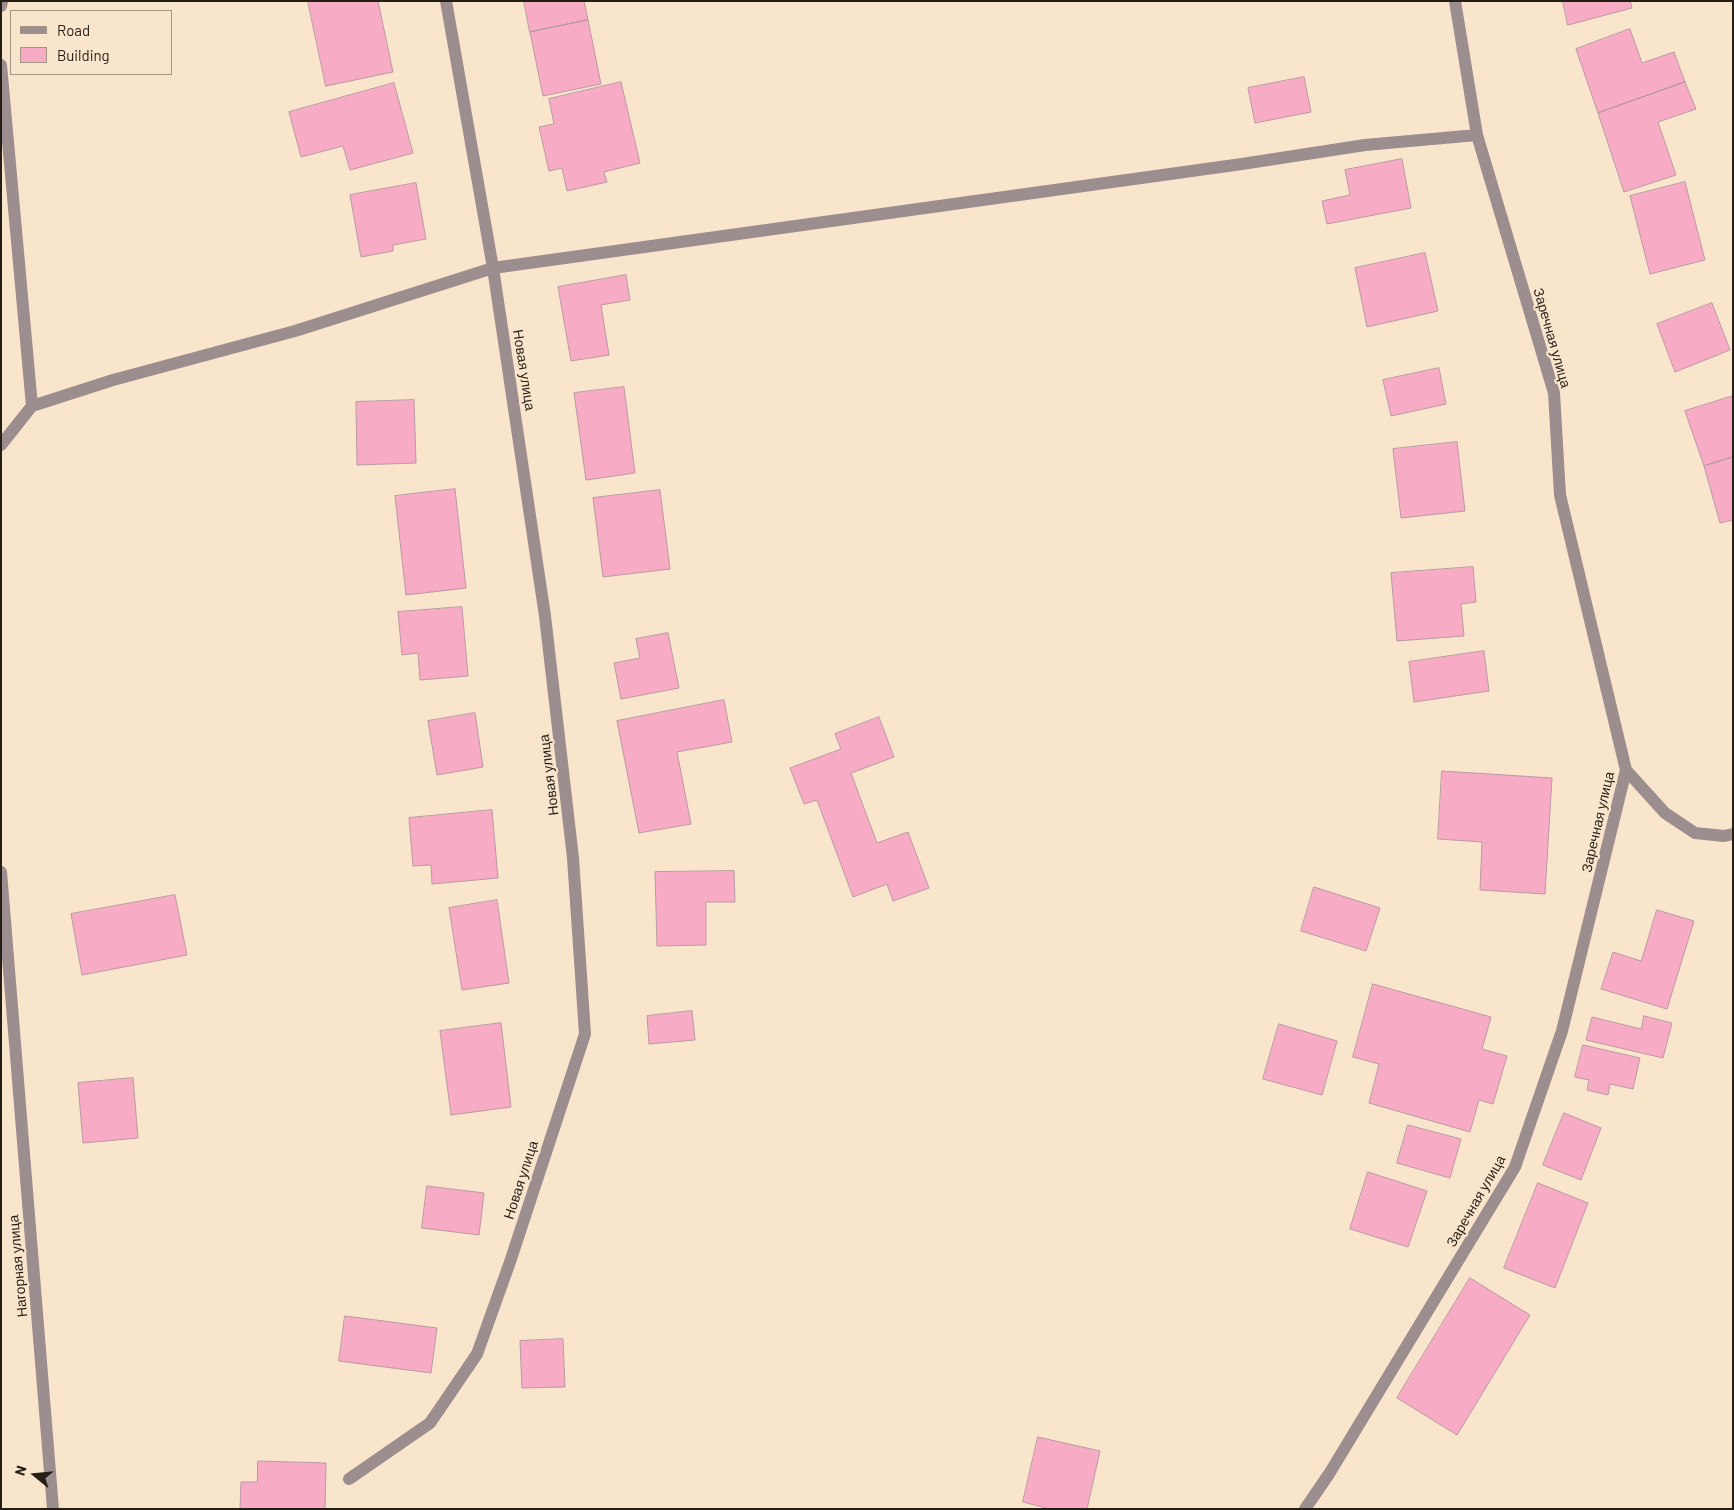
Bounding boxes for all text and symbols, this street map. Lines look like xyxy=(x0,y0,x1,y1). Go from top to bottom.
legend xyxy=(10,10,172,75)
text: Road xyxy=(57,21,90,39)
text: Building xyxy=(57,46,110,64)
street label: Заречная улица xyxy=(1530,286,1574,390)
street label: Новая улица xyxy=(509,328,539,412)
street label: Новая улица xyxy=(536,733,562,817)
street label: Заречная улица xyxy=(1578,770,1618,874)
street label: Новая улица xyxy=(500,1138,542,1222)
street label: Заречная улица xyxy=(1443,1152,1509,1250)
street label: Нагорная улица xyxy=(5,1214,31,1318)
north arrow xyxy=(10,1450,60,1500)
text: N xyxy=(11,1464,30,1477)

